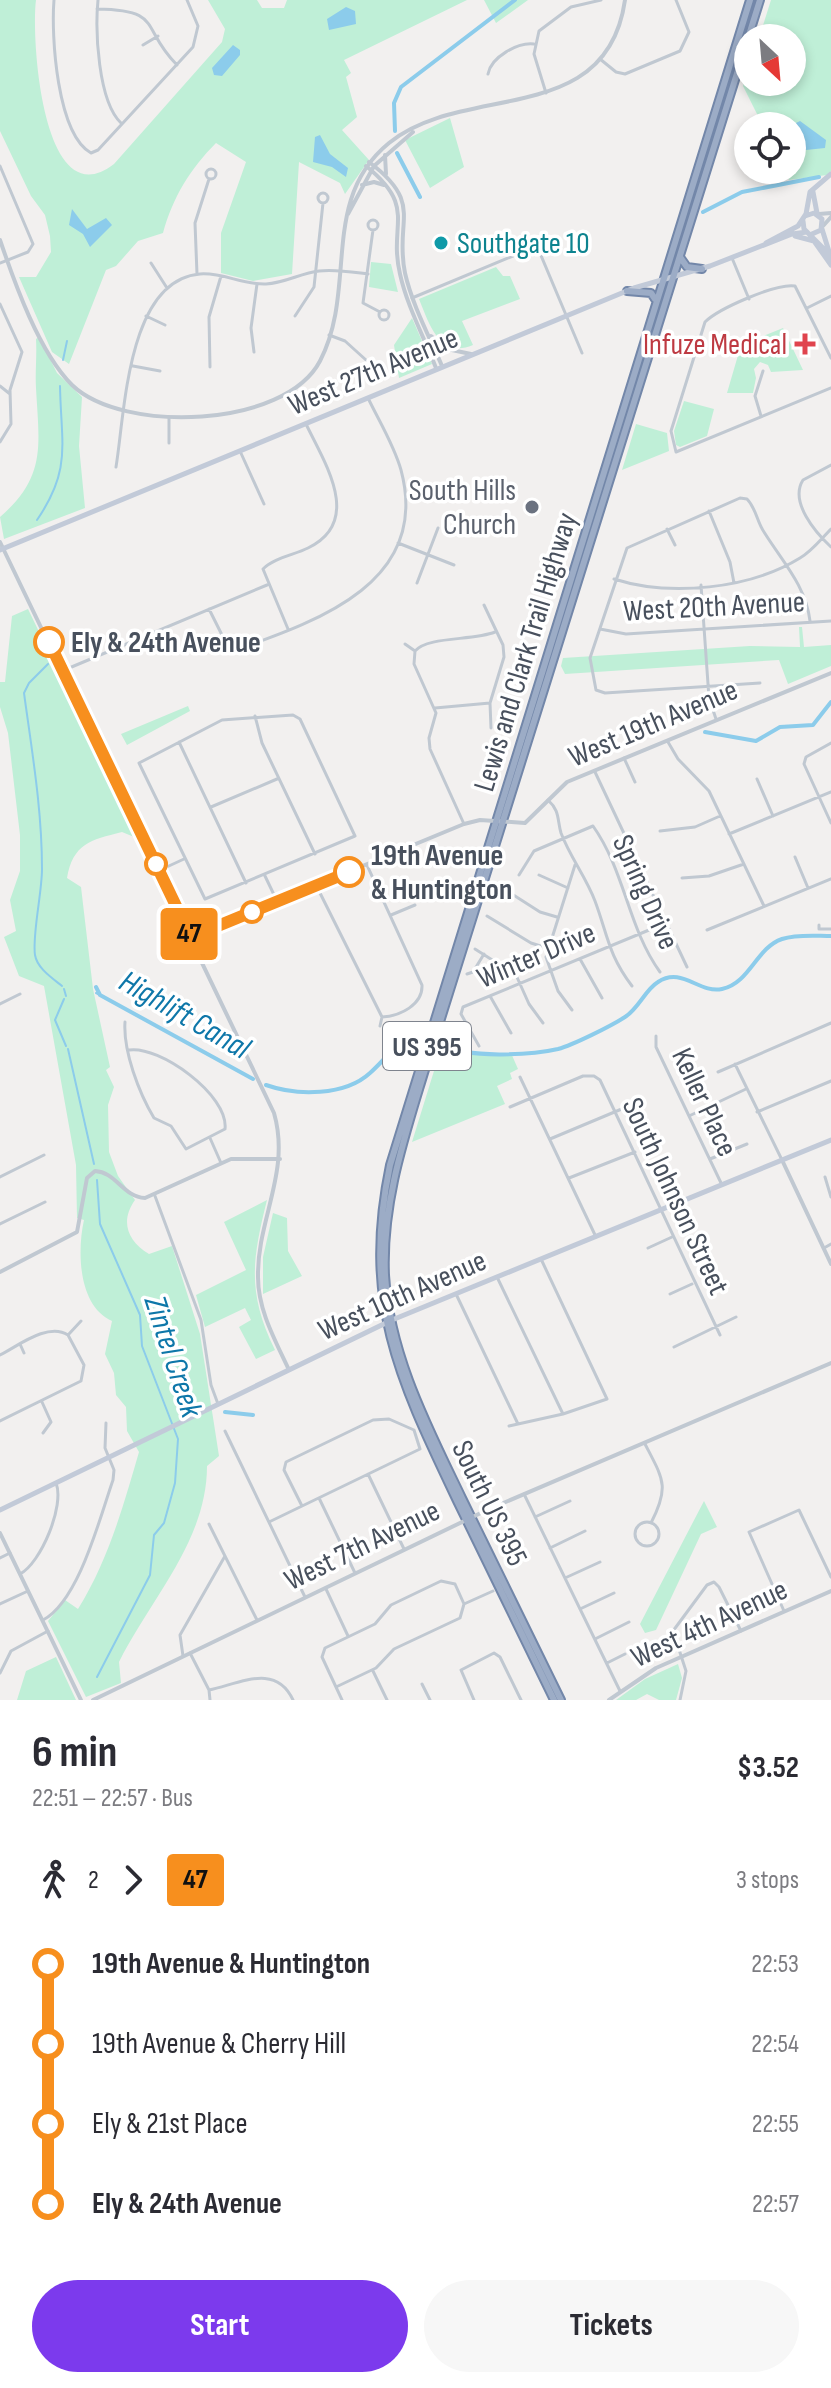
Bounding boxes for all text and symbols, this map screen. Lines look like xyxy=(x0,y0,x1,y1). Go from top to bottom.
north arrow xyxy=(734,24,806,96)
map controls xyxy=(734,24,806,184)
button: locate xyxy=(734,112,806,184)
place label: Southgate 10 xyxy=(457,226,590,262)
marker: Southgate 10 xyxy=(432,234,450,252)
street label: West 27th Avenue xyxy=(283,320,464,424)
place label: Infuze Medical xyxy=(643,327,787,363)
marker: Infuze Medical xyxy=(794,333,816,355)
place label: South Hills Church xyxy=(409,473,516,543)
marker: South Hills Church xyxy=(523,498,541,516)
street label: Lewis and Clark Trail Highway xyxy=(466,508,586,796)
street label: West 20th Avenue xyxy=(622,584,806,630)
place label: Ely & 24th Avenue xyxy=(71,625,261,661)
marker: Ely & 24th Avenue xyxy=(34,627,64,657)
street label: West 19th Avenue xyxy=(564,672,743,776)
street label: Spring Drive xyxy=(604,830,686,955)
place label: 19th Avenue & Huntington xyxy=(371,838,512,908)
unlabelled marker xyxy=(145,853,167,875)
marker: 19th Avenue & Huntington xyxy=(334,857,364,887)
unlabelled marker xyxy=(241,901,263,923)
line badge: 47 xyxy=(153,908,225,960)
street label: Winter Drive xyxy=(472,915,601,997)
text: 47 xyxy=(177,917,201,950)
water label: Highlift Canal xyxy=(112,962,257,1069)
road number: US 395 xyxy=(383,1022,471,1070)
street label: Keller Place xyxy=(663,1042,745,1162)
street label: South Johnson Street xyxy=(614,1092,736,1301)
street label: West 10th Avenue xyxy=(313,1243,492,1349)
water label: Zintel Creek xyxy=(134,1290,211,1423)
street label: South US 395 xyxy=(443,1435,535,1572)
street label: West 7th Avenue xyxy=(279,1493,446,1599)
street label: West 4th Avenue xyxy=(625,1572,793,1676)
text: 6 min xyxy=(32,1726,117,1779)
text: $3.52 xyxy=(737,1750,799,1786)
text: 22:51 – 22:57 · Bus xyxy=(32,1783,193,1814)
icon: walk xyxy=(32,1858,76,1902)
icon: forward xyxy=(111,1858,155,1902)
text: 47 xyxy=(183,1863,208,1896)
text: 2 xyxy=(88,1865,99,1896)
text: 3 stops xyxy=(736,1865,799,1896)
text: 19th Avenue & Huntington xyxy=(92,1946,370,1982)
text: 22:53 xyxy=(751,1949,799,1980)
text: 19th Avenue & Cherry Hill xyxy=(92,2026,346,2062)
text: 22:54 xyxy=(751,2029,799,2060)
text: Ely & 21st Place xyxy=(92,2106,248,2142)
text: 22:55 xyxy=(752,2109,799,2140)
text: Ely & 24th Avenue xyxy=(92,2186,282,2222)
text: 22:57 xyxy=(752,2189,799,2220)
button: Start xyxy=(32,2280,408,2372)
button: Tickets xyxy=(424,2280,799,2372)

